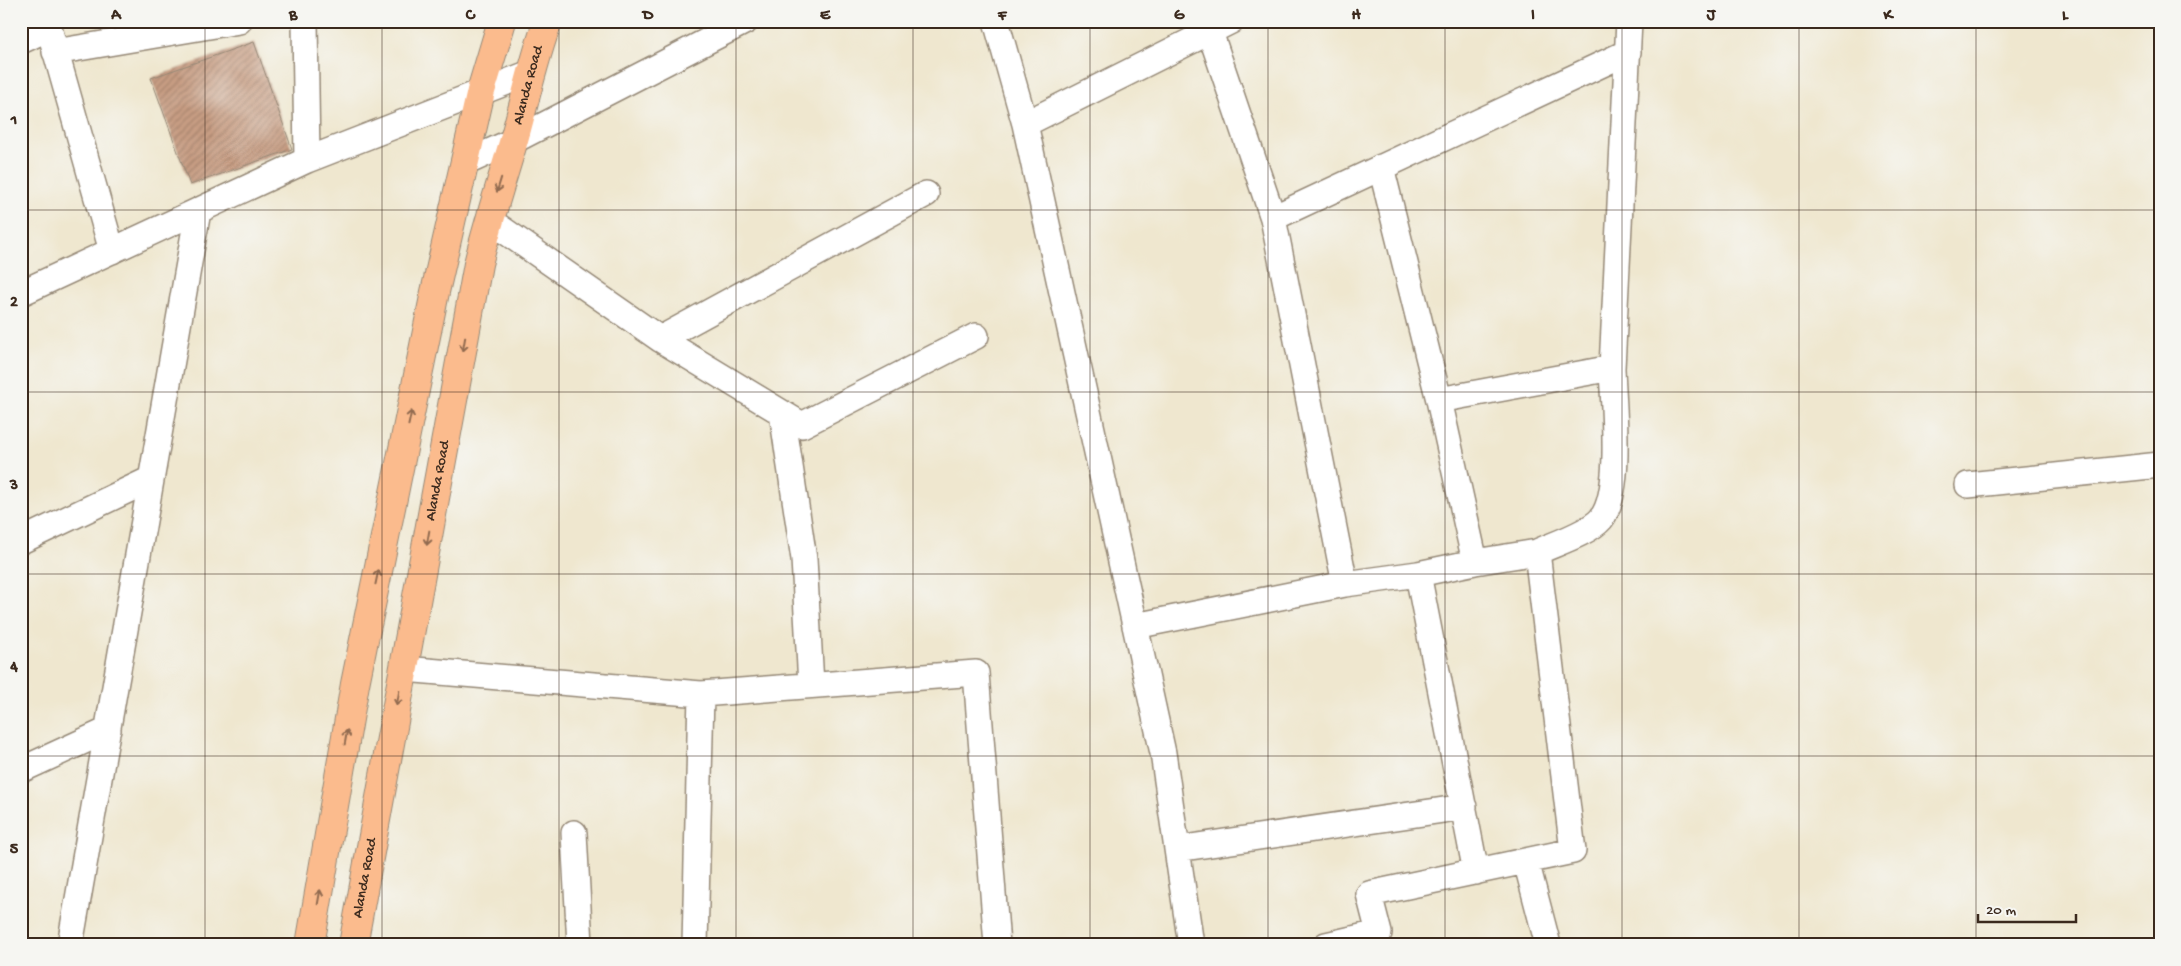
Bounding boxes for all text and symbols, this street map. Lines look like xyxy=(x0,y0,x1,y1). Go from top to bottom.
text: A xyxy=(110,7,122,26)
text: B xyxy=(288,7,298,26)
text: C xyxy=(465,7,476,26)
text: D xyxy=(641,7,654,26)
text: E xyxy=(820,7,831,26)
text: F xyxy=(997,7,1008,26)
text: G xyxy=(1174,7,1185,26)
text: H xyxy=(1351,7,1361,26)
text: I xyxy=(1531,7,1535,26)
text: J xyxy=(1706,7,1717,26)
text: K xyxy=(1883,7,1895,26)
text: L xyxy=(2062,7,2069,26)
street label: Alanda Road xyxy=(509,43,548,127)
text: 1 xyxy=(10,112,17,131)
one-way arrow xyxy=(494,177,504,193)
text: 2 xyxy=(10,294,18,313)
one-way arrow xyxy=(458,335,468,351)
one-way arrow xyxy=(405,410,415,426)
street label: Alanda Road xyxy=(422,438,455,522)
text: 3 xyxy=(9,477,18,496)
one-way arrow xyxy=(422,530,432,546)
one-way arrow xyxy=(373,569,382,585)
text: 4 xyxy=(9,659,18,678)
one-way arrow xyxy=(393,689,403,705)
one-way arrow xyxy=(342,729,352,745)
street label: Alanda Road xyxy=(349,835,382,920)
text: 5 xyxy=(10,841,19,860)
one-way arrow xyxy=(314,889,324,905)
scale bar xyxy=(1978,891,2076,923)
text: 20 m xyxy=(1986,902,2016,920)

